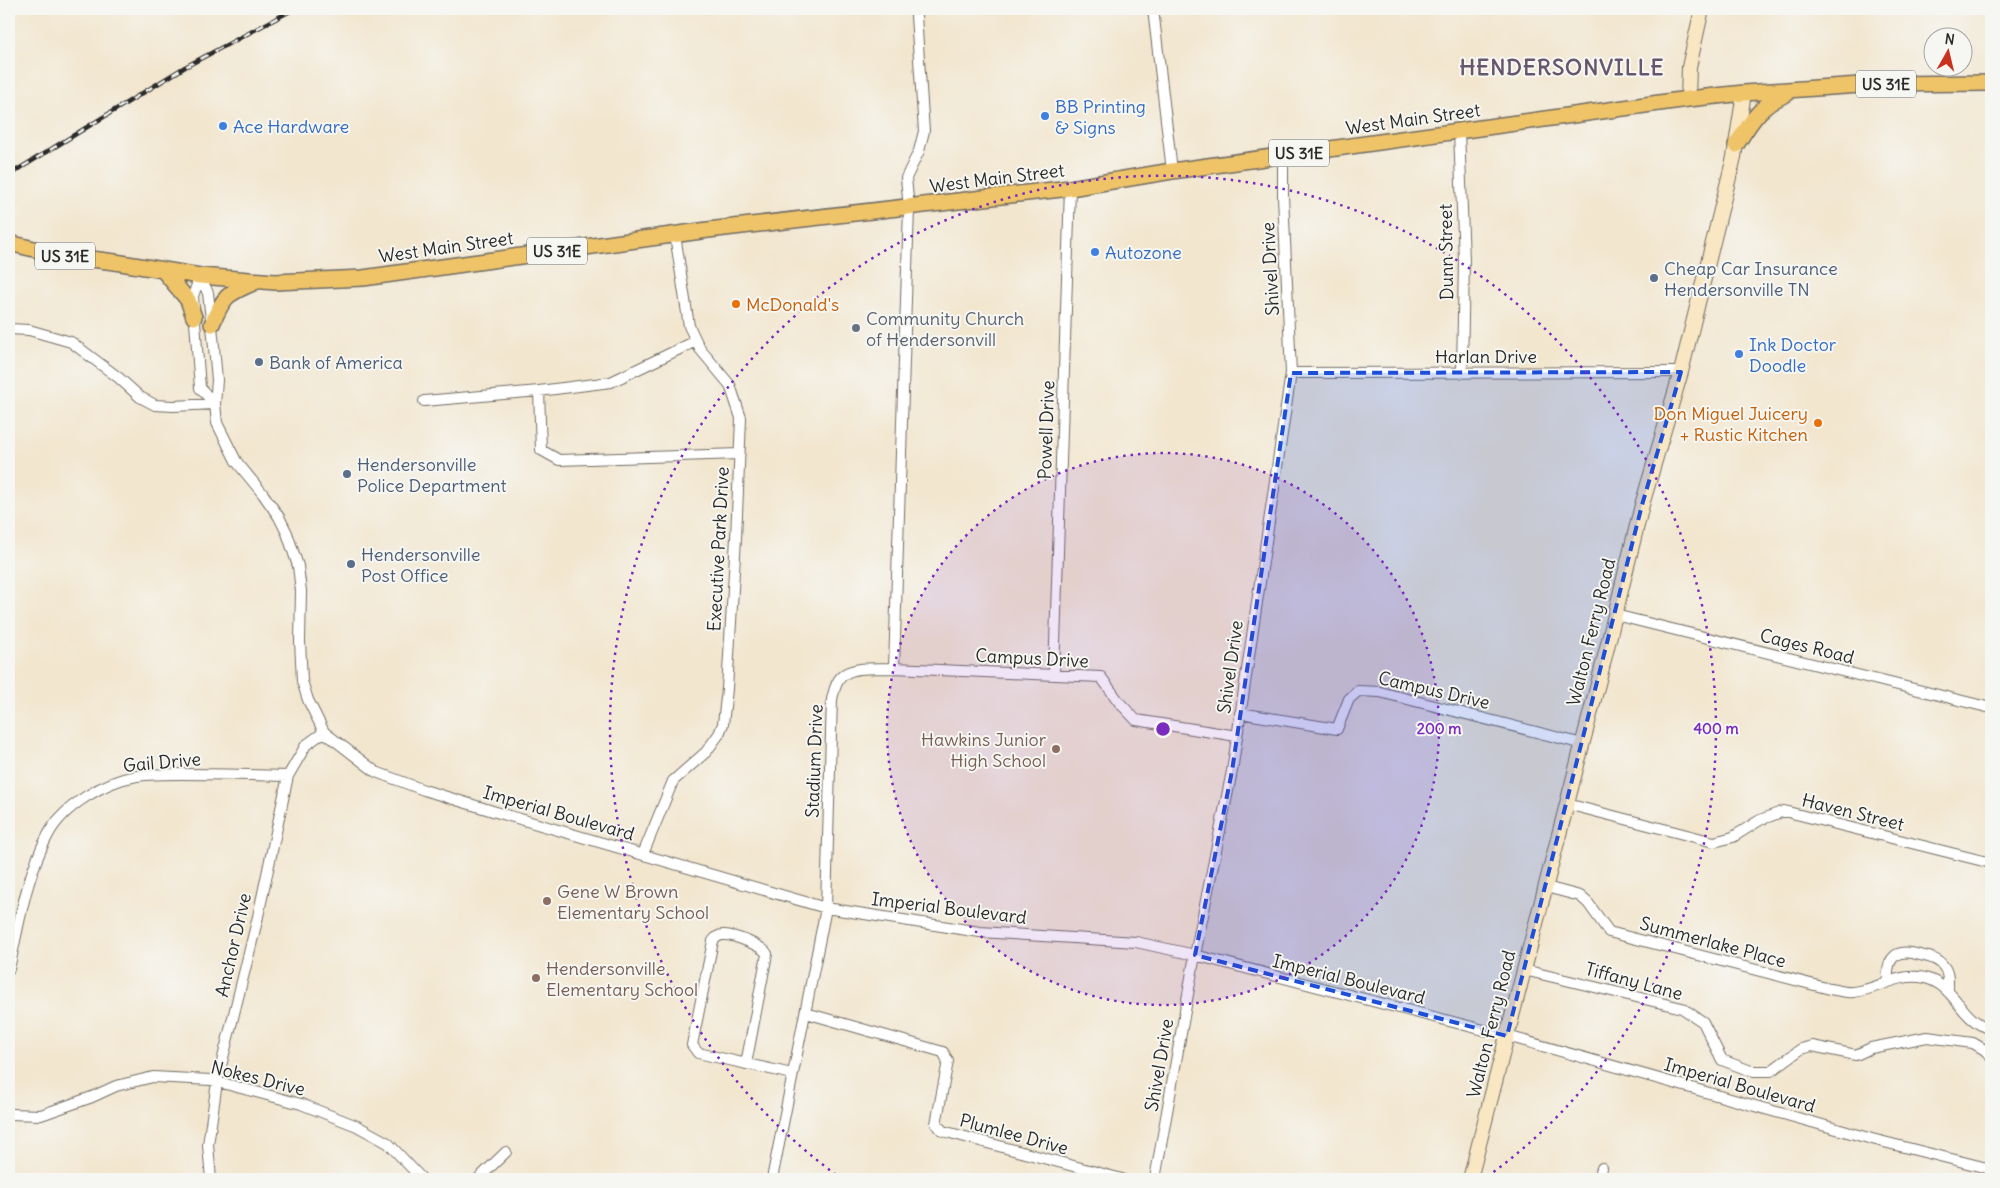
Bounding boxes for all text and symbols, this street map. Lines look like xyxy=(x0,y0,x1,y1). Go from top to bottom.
north arrow xyxy=(1922,28,1972,78)
text: N xyxy=(1944,30,1956,49)
district label: HENDERSONVILLE xyxy=(1459,53,1665,81)
road number: US 31E xyxy=(1856,70,1916,98)
place label: BB Printing & Signs xyxy=(1055,95,1146,139)
street label: West Main Street xyxy=(1344,98,1482,140)
marker: BB Printing & Signs xyxy=(1039,110,1051,122)
place label: Ace Hardware xyxy=(233,115,349,138)
marker: Ace Hardware xyxy=(217,120,229,132)
road number: US 31E xyxy=(1269,140,1329,167)
street label: West Main Street xyxy=(928,158,1066,198)
street label: Dunn Street xyxy=(1434,204,1458,300)
street label: Shivel Drive xyxy=(1256,222,1284,316)
street label: West Main Street xyxy=(377,226,515,268)
road number: US 31E xyxy=(527,238,587,264)
place label: Autozone xyxy=(1105,241,1182,264)
road number: US 31E xyxy=(35,242,95,270)
marker: Autozone xyxy=(1089,246,1101,258)
place label: Cheap Car Insurance Hendersonville TN xyxy=(1664,257,1838,301)
marker: Cheap Car Insurance Hendersonville TN xyxy=(1648,272,1660,284)
place label: McDonald's xyxy=(746,293,839,316)
marker: McDonald's xyxy=(730,298,742,310)
place label: Community Church of Hendersonvill xyxy=(866,307,1024,351)
marker: Community Church of Hendersonvill xyxy=(850,322,862,334)
place label: Ink Doctor Doodle xyxy=(1749,333,1837,377)
street label: Harlan Drive xyxy=(1435,345,1537,368)
marker: Ink Doctor Doodle xyxy=(1733,348,1745,360)
place label: Bank of America xyxy=(269,351,403,374)
marker: Bank of America xyxy=(253,356,265,368)
street label: Powell Drive xyxy=(1033,380,1059,480)
place label: Don Miguel Juicery + Rustic Kitchen xyxy=(1654,402,1808,446)
marker: Don Miguel Juicery + Rustic Kitchen xyxy=(1812,417,1824,429)
place label: Hendersonville Police Department xyxy=(357,453,507,497)
street label: Executive Park Drive xyxy=(702,466,734,632)
marker: Hendersonville Police Department xyxy=(341,468,353,480)
place label: Hendersonville Post Office xyxy=(361,543,481,587)
street label: Walton Ferry Road xyxy=(1562,555,1621,708)
marker: Hendersonville Post Office xyxy=(345,558,357,570)
street label: Shivel Drive xyxy=(1212,619,1248,715)
street label: Cages Road xyxy=(1757,623,1857,669)
street label: Campus Drive xyxy=(975,644,1089,672)
street label: Campus Drive xyxy=(1376,666,1492,714)
street label: Stadium Drive xyxy=(801,704,827,818)
text: 200 m xyxy=(1417,719,1461,738)
text: 400 m xyxy=(1693,719,1739,738)
centre of rings xyxy=(1154,720,1172,738)
place label: Hawkins Junior High School xyxy=(921,728,1047,772)
marker: Hawkins Junior High School xyxy=(1050,743,1062,755)
street label: Gail Drive xyxy=(122,747,202,777)
street label: Imperial Boulevard xyxy=(481,780,638,846)
street label: Haven Street xyxy=(1800,788,1906,836)
place label: Gene W Brown Elementary School xyxy=(557,880,709,924)
street label: Imperial Boulevard xyxy=(870,887,1028,929)
street label: Anchor Drive xyxy=(210,891,256,999)
marker: Gene W Brown Elementary School xyxy=(541,895,553,907)
street label: Summerlake Place xyxy=(1638,911,1788,973)
street label: Walton Ferry Road xyxy=(1462,947,1521,1100)
street label: Imperial Boulevard xyxy=(1270,949,1428,1009)
place label: Hendersonville Elementary School xyxy=(546,957,698,1001)
street label: Tiffany Lane xyxy=(1583,957,1685,1005)
marker: Hendersonville Elementary School xyxy=(530,972,542,984)
street label: Shivel Drive xyxy=(1140,1017,1178,1113)
street label: Imperial Boulevard xyxy=(1662,1052,1819,1118)
street label: Nokes Drive xyxy=(209,1055,307,1101)
street label: Plumlee Drive xyxy=(957,1108,1071,1160)

